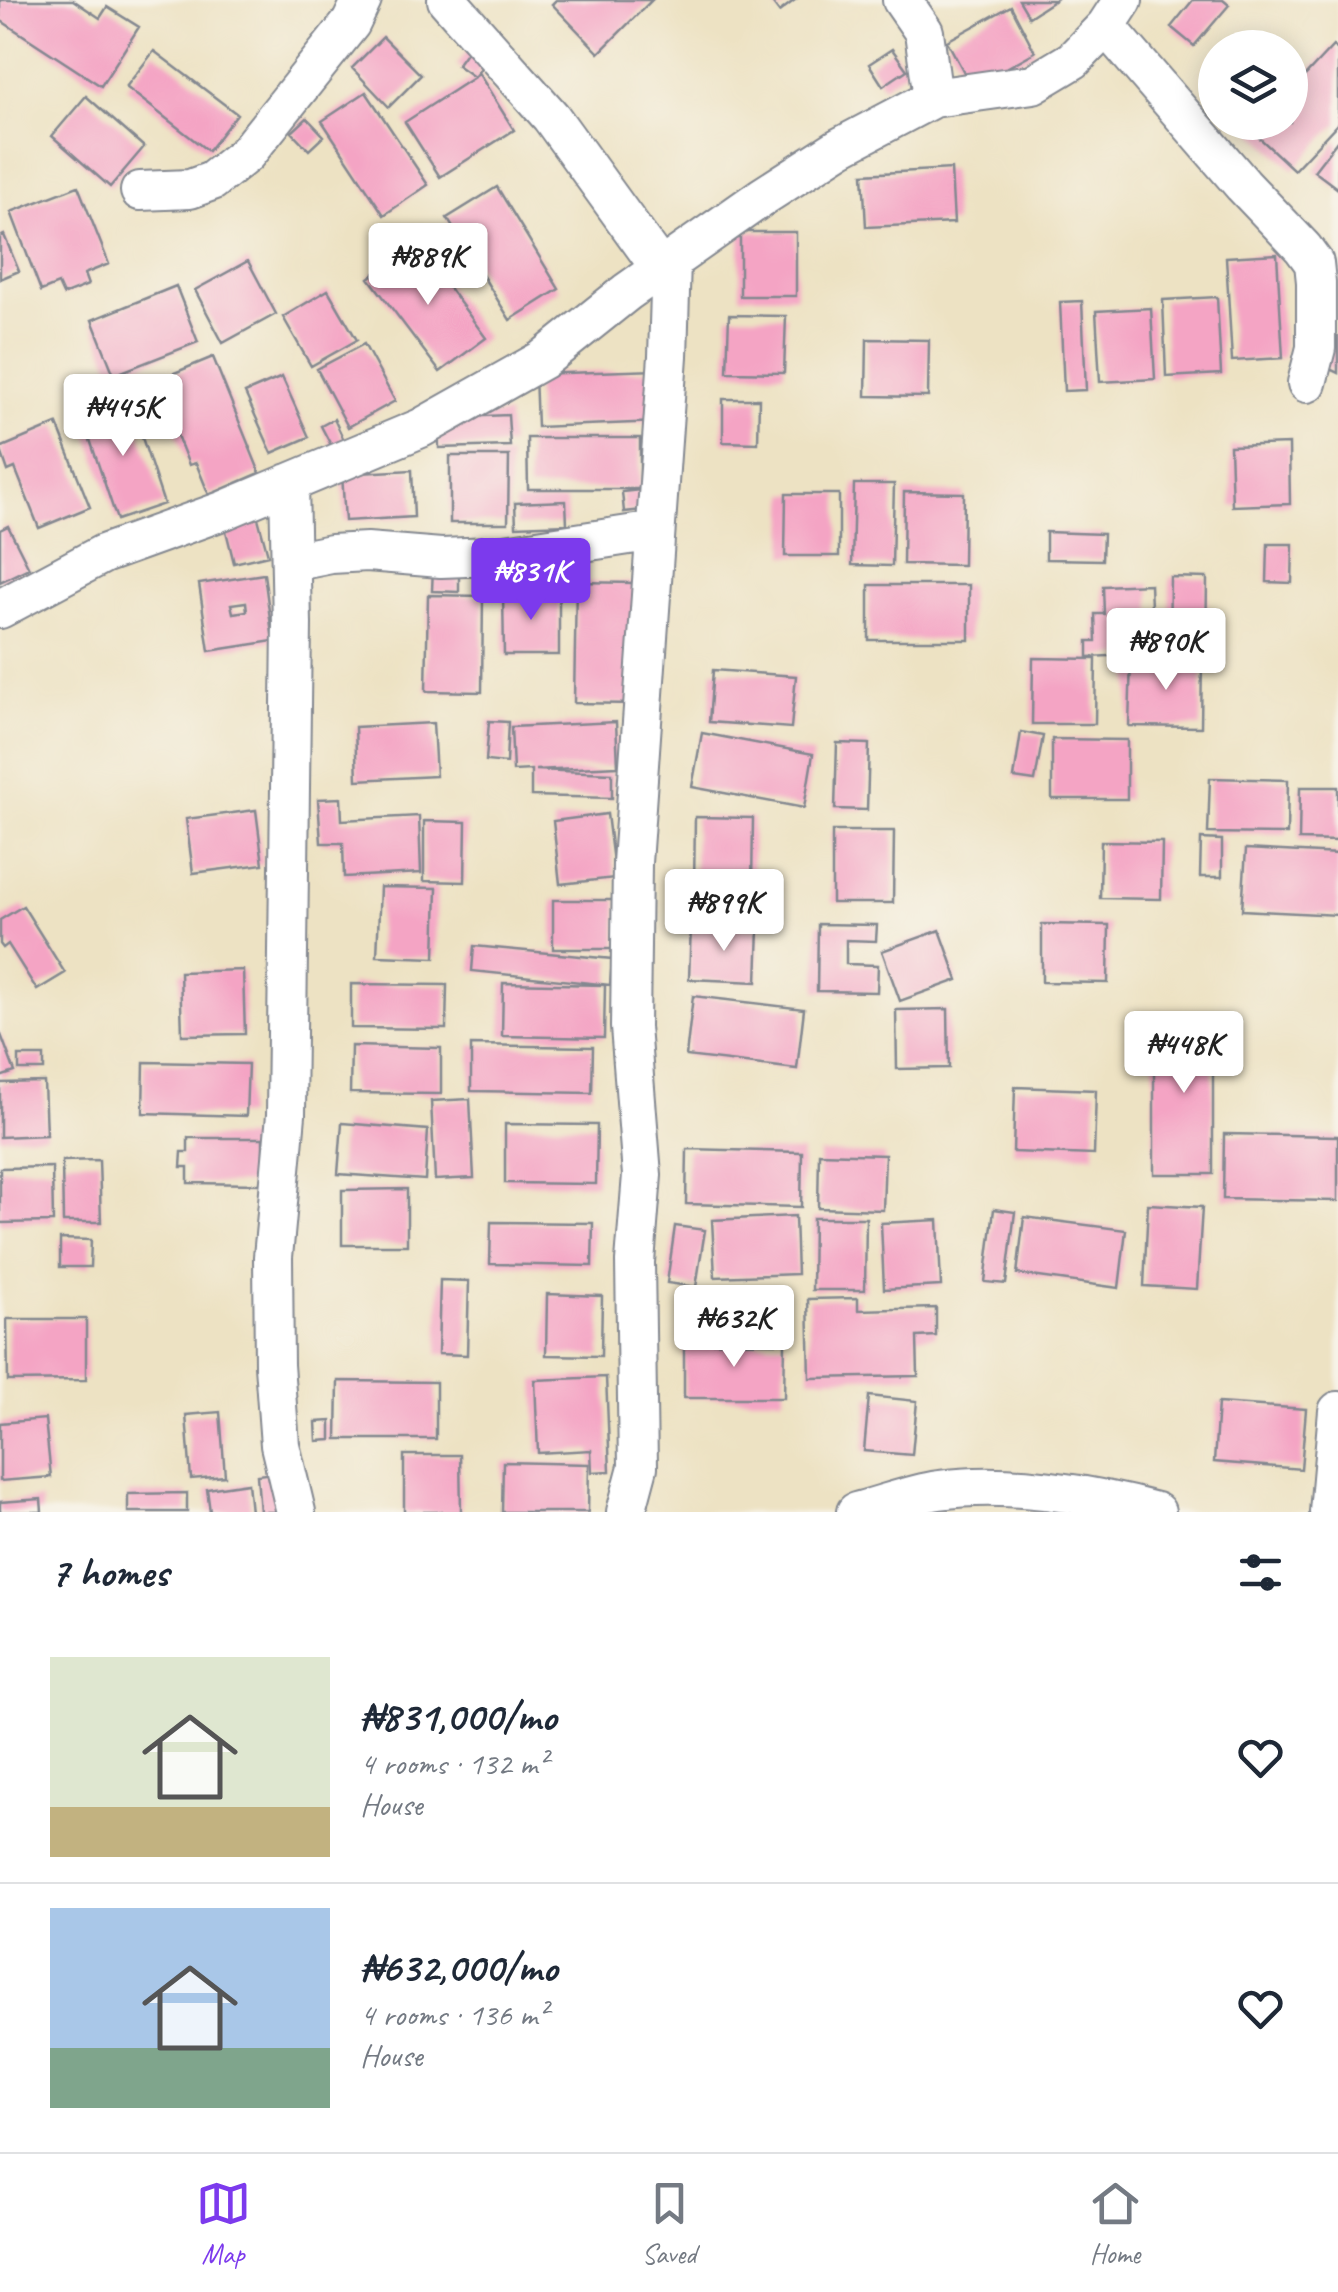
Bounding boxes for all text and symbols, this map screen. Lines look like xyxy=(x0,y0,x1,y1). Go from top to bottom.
map controls xyxy=(1198,30,1308,140)
button: layers xyxy=(1198,30,1308,140)
pin: ₦889K xyxy=(358,223,498,308)
text: ₦889K xyxy=(391,235,465,276)
pin: ₦445K xyxy=(53,374,193,459)
text: ₦445K xyxy=(86,386,160,427)
pin: ₦831K xyxy=(461,538,601,623)
text: ₦831K xyxy=(493,550,569,591)
pin: ₦890K xyxy=(1096,608,1236,693)
text: ₦890K xyxy=(1129,620,1203,661)
pin: ₦899K xyxy=(654,869,794,954)
text: ₦899K xyxy=(687,881,761,922)
pin: ₦448K xyxy=(1114,1011,1254,1096)
text: ₦448K xyxy=(1146,1023,1222,1064)
pin: ₦632K xyxy=(664,1285,804,1370)
text: ₦632K xyxy=(696,1297,772,1338)
icon: filters xyxy=(1233,1545,1288,1600)
text: 7 homes xyxy=(50,1546,168,1599)
text: ₦831,000/mo xyxy=(360,1690,556,1743)
icon: home xyxy=(130,1697,250,1817)
icon: heart xyxy=(1233,1730,1288,1785)
text: 4 rooms · 132 m² xyxy=(360,1743,547,1784)
text: House xyxy=(360,1784,422,1825)
text: ₦632,000/mo xyxy=(360,1941,557,1994)
icon: home xyxy=(130,1948,250,2068)
icon: heart xyxy=(1233,1981,1288,2036)
text: 4 rooms · 136 m² xyxy=(360,1994,547,2035)
text: House xyxy=(360,2035,422,2076)
tab: Map xyxy=(196,2176,251,2271)
tab: Saved xyxy=(642,2176,697,2271)
tab: Home xyxy=(1088,2176,1143,2271)

